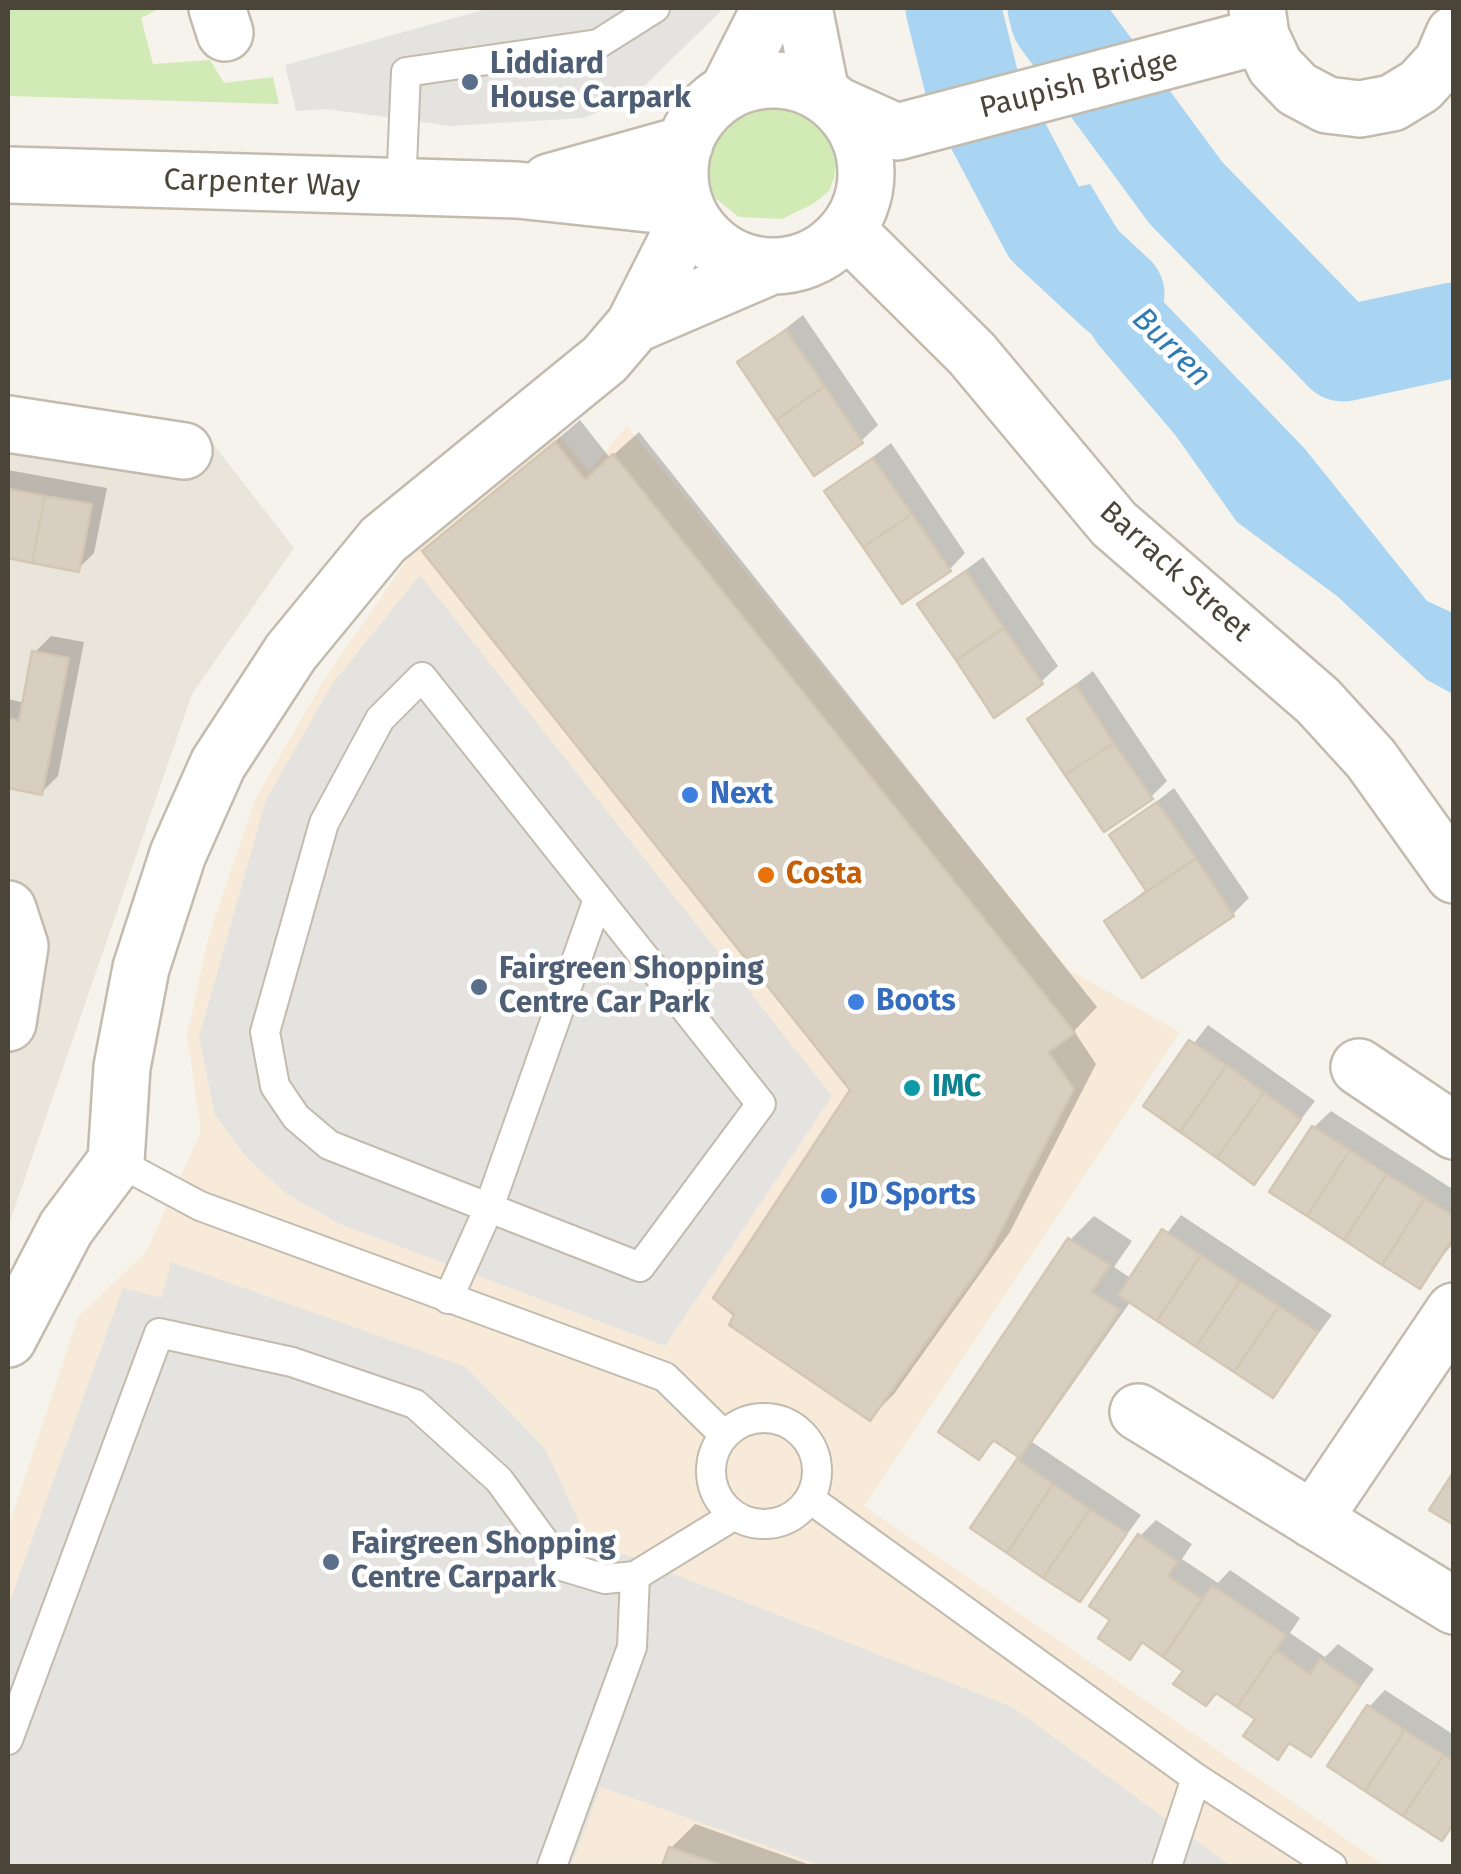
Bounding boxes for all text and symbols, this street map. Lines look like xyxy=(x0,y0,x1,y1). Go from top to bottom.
street label: Paupish Bridge xyxy=(976,43,1182,127)
place label: Liddiard House Carpark xyxy=(490,47,691,118)
marker: Liddiard House Carpark xyxy=(459,71,481,93)
street label: Carpenter Way xyxy=(163,163,361,205)
water label: Burren xyxy=(1123,300,1219,396)
street label: Barrack Street xyxy=(1092,494,1258,650)
place label: Next xyxy=(710,777,773,813)
marker: Next xyxy=(679,784,701,806)
place label: Costa xyxy=(786,857,862,893)
marker: Costa xyxy=(755,864,777,886)
place label: Fairgreen Shopping Centre Car Park xyxy=(499,952,764,1022)
marker: Fairgreen Shopping Centre Car Park xyxy=(468,976,490,998)
place label: Boots xyxy=(876,984,956,1020)
marker: Boots xyxy=(845,991,867,1013)
place label: IMC xyxy=(932,1070,981,1106)
marker: IMC xyxy=(901,1077,923,1099)
place label: JD Sports xyxy=(849,1178,976,1214)
marker: JD Sports xyxy=(818,1185,840,1207)
place label: Fairgreen Shopping Centre Carpark xyxy=(351,1527,616,1598)
marker: Fairgreen Shopping Centre Carpark xyxy=(320,1551,342,1573)

